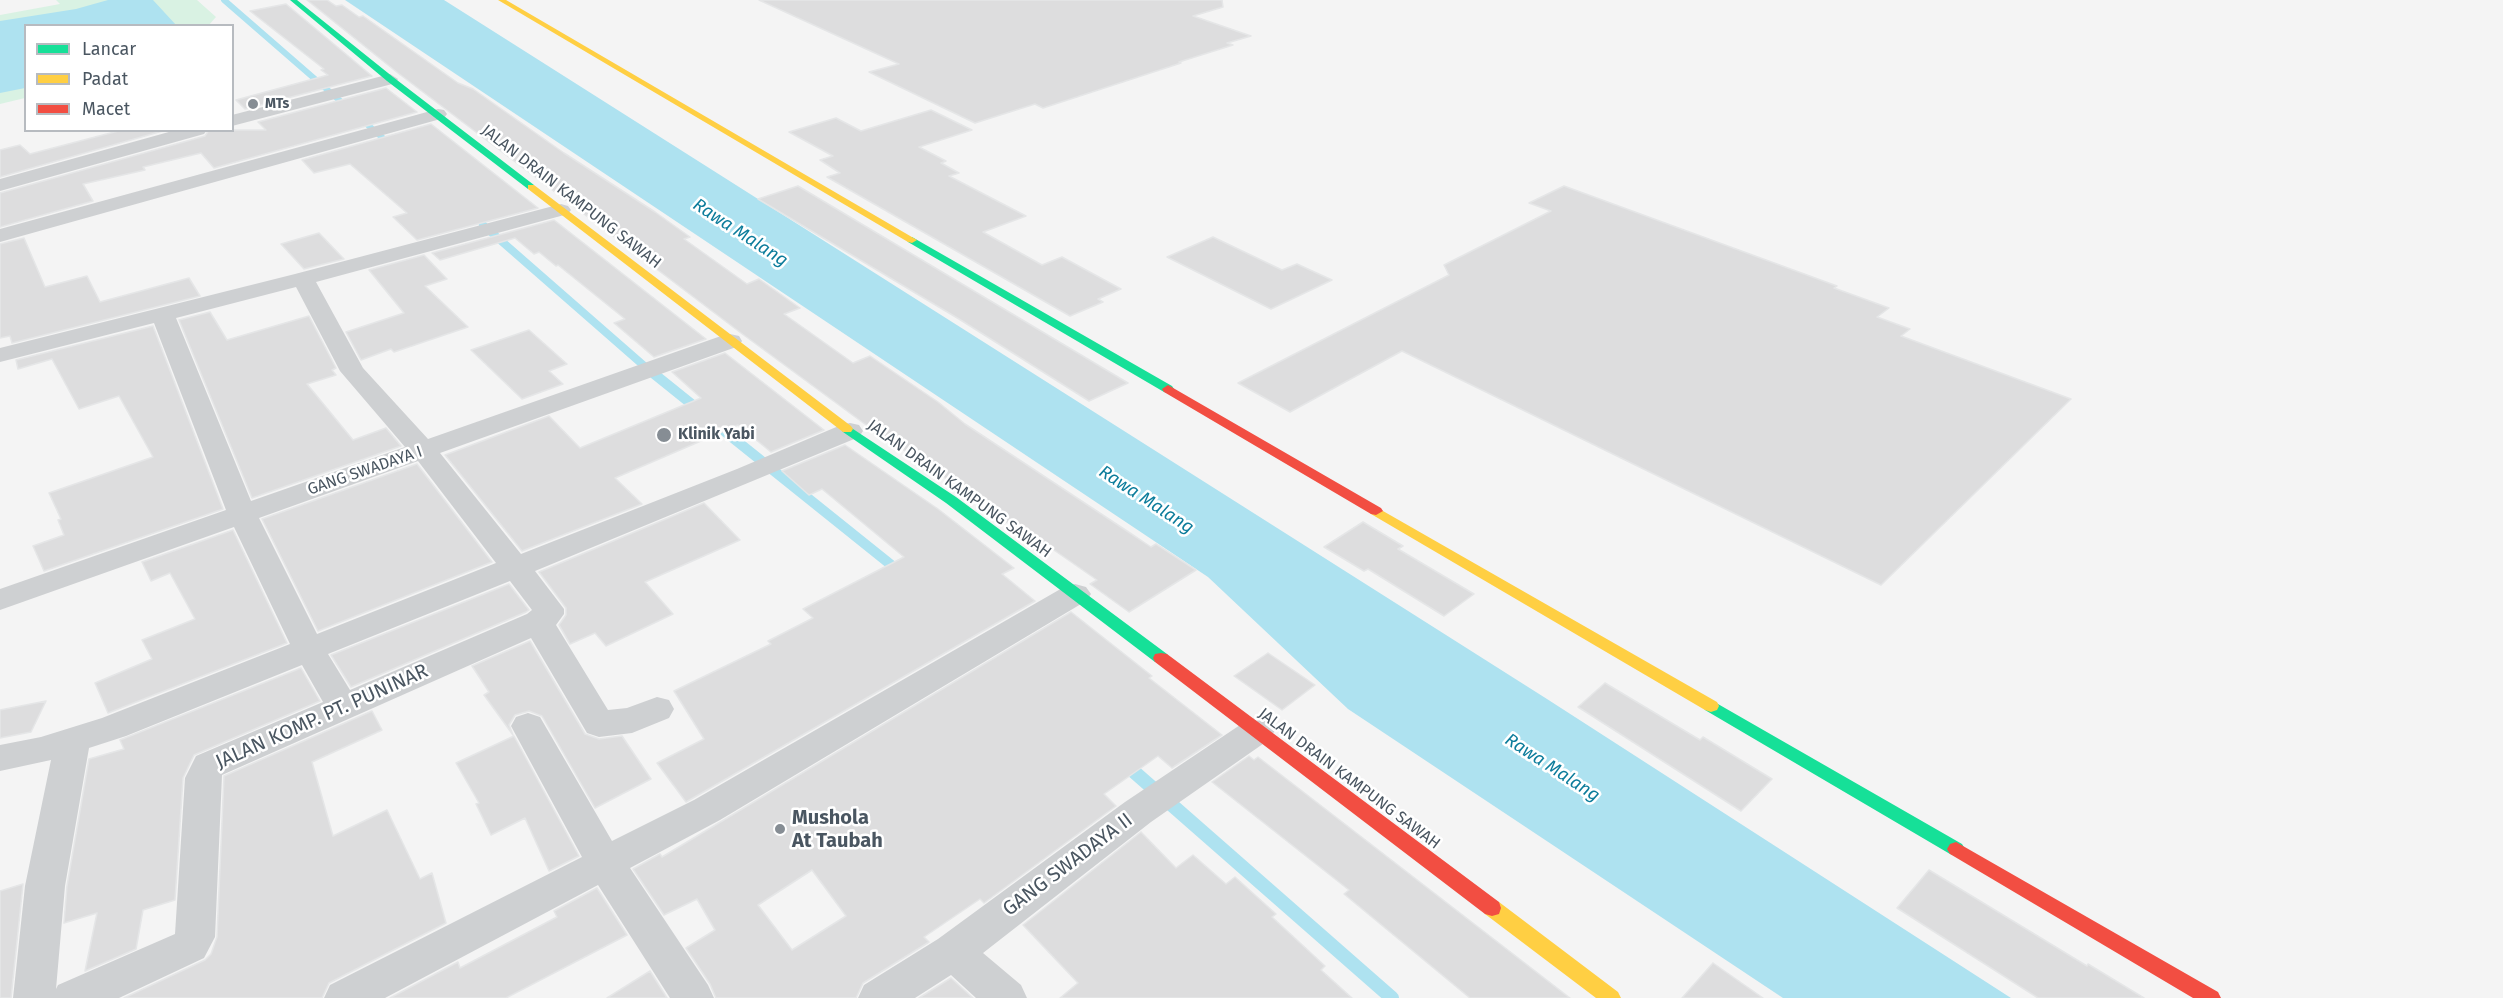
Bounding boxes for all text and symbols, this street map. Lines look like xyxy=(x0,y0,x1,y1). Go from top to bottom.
legend xyxy=(24,24,234,132)
text: Lancar xyxy=(82,38,136,60)
text: Padat xyxy=(82,68,128,90)
place label: MTs xyxy=(265,96,289,112)
marker: MTs xyxy=(246,97,260,111)
text: Macet xyxy=(82,98,130,120)
street label: JALAN DRAIN KAMPUNG SAWAH xyxy=(477,121,665,273)
water label: Rawa Malang xyxy=(688,194,792,272)
street label: JALAN DRAIN KAMPUNG SAWAH xyxy=(863,416,1055,562)
place label: Klinik Yabi xyxy=(678,425,755,445)
marker: Klinik Yabi xyxy=(655,426,673,444)
street label: GANG SWADAYA I xyxy=(305,442,425,500)
water label: Rawa Malang xyxy=(1094,461,1198,539)
street label: JALAN KOMP. PT. PUNINAR xyxy=(212,659,432,775)
street label: JALAN DRAIN KAMPUNG SAWAH xyxy=(1254,704,1444,854)
water label: Rawa Malang xyxy=(1500,729,1604,807)
place label: Mushola At Taubah xyxy=(792,806,883,853)
street label: GANG SWADAYA II xyxy=(998,808,1138,922)
marker: Mushola At Taubah xyxy=(773,822,787,836)

